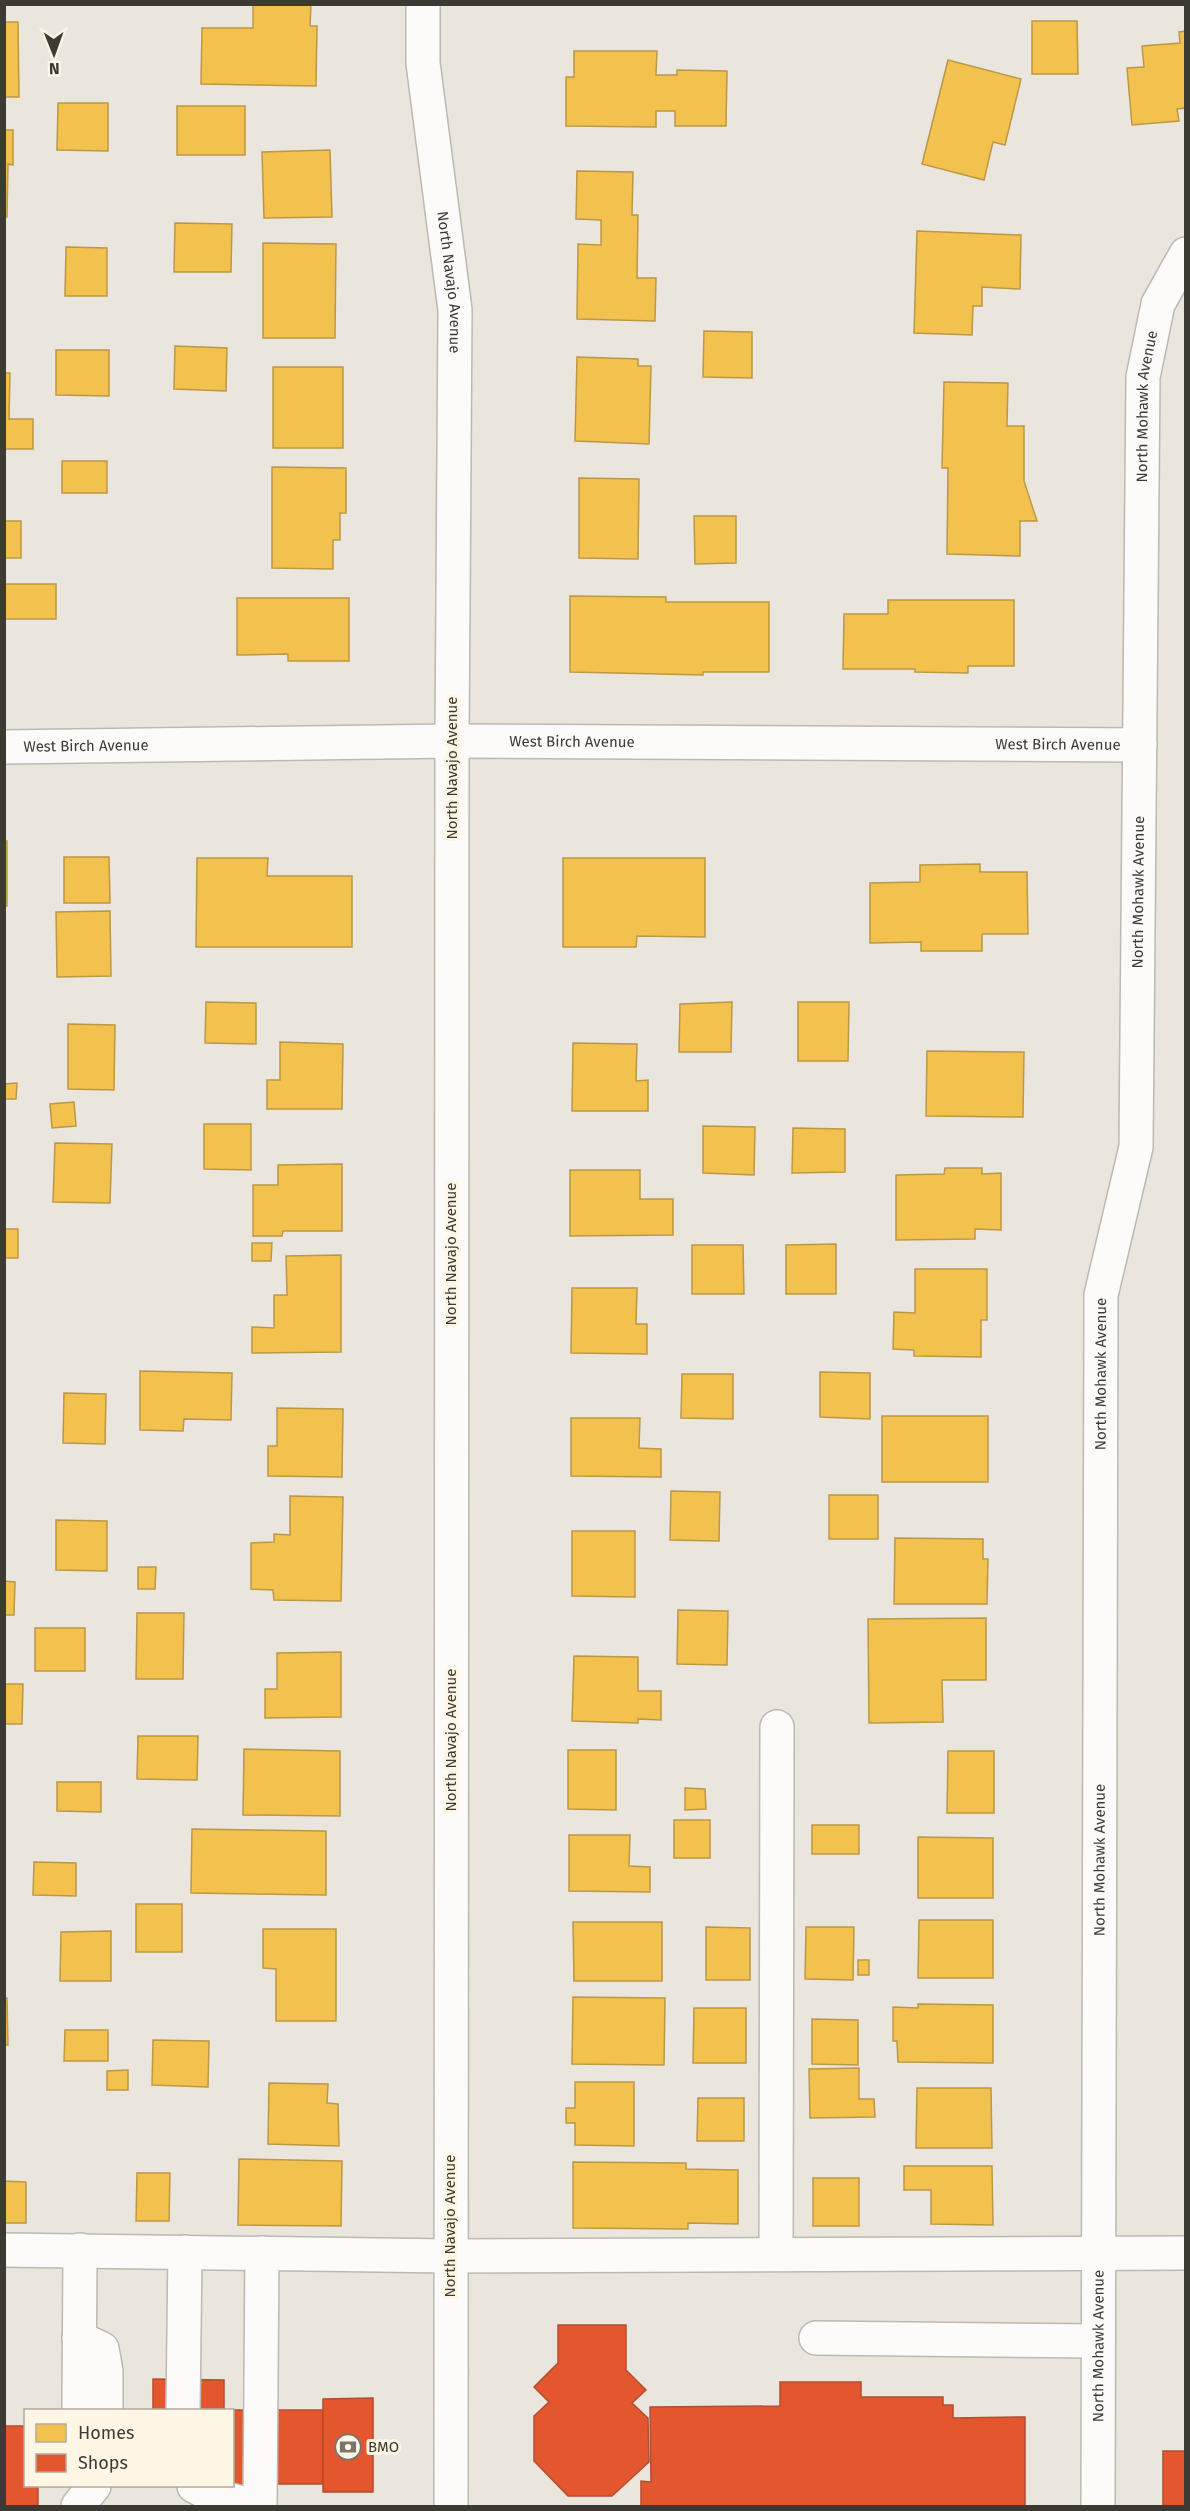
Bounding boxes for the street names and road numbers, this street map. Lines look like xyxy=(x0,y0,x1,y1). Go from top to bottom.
street label: North Navajo Avenue xyxy=(433,210,464,354)
street label: North Mohawk Avenue xyxy=(1133,329,1161,483)
street label: North Navajo Avenue xyxy=(443,696,461,840)
street label: West Birch Avenue xyxy=(509,732,635,751)
street label: West Birch Avenue xyxy=(995,735,1121,754)
street label: West Birch Avenue xyxy=(23,736,149,756)
street label: North Mohawk Avenue xyxy=(1129,816,1148,968)
street label: North Navajo Avenue xyxy=(442,1182,460,1326)
street label: North Mohawk Avenue xyxy=(1092,1298,1110,1450)
street label: North Navajo Avenue xyxy=(442,1668,460,1812)
street label: North Mohawk Avenue xyxy=(1090,1784,1109,1936)
street label: North Navajo Avenue xyxy=(441,2154,459,2298)
street label: North Mohawk Avenue xyxy=(1089,2270,1108,2422)

